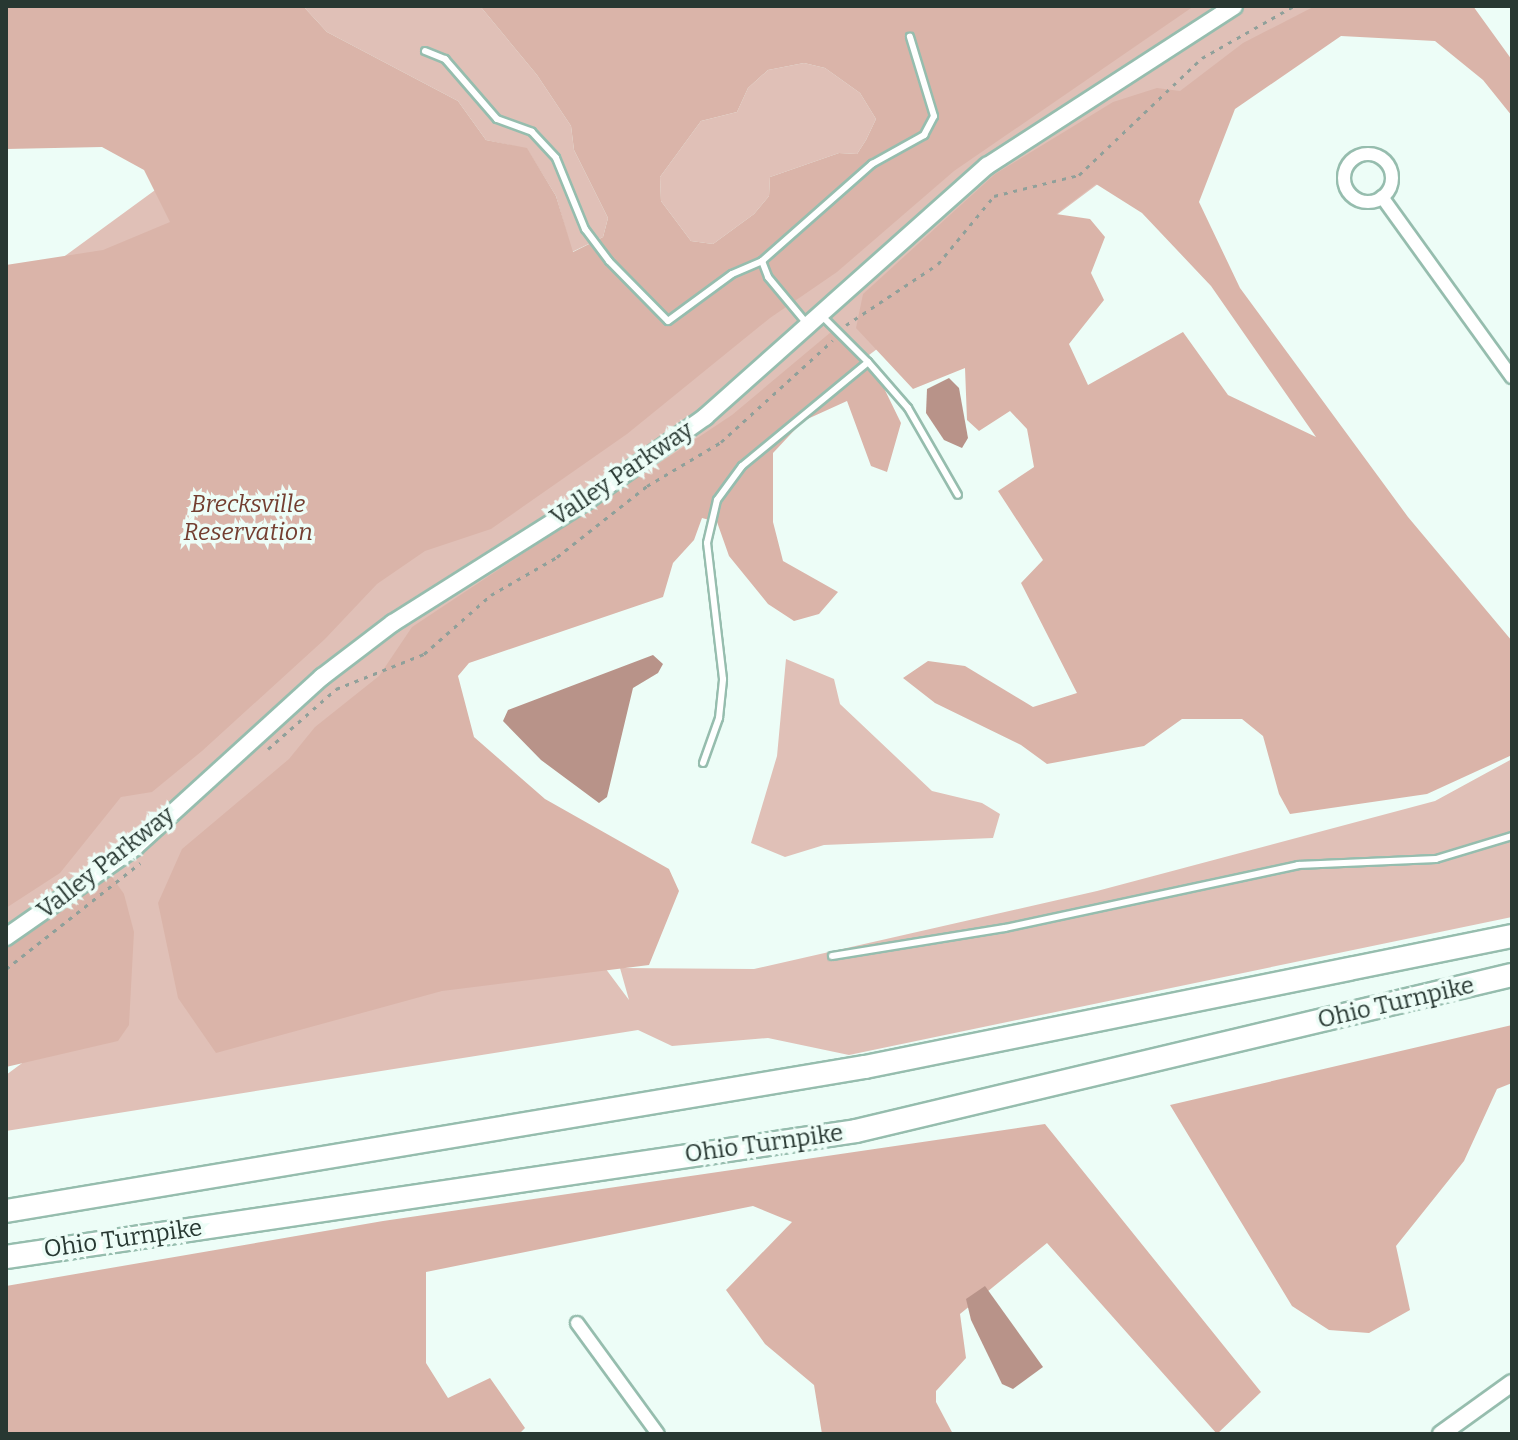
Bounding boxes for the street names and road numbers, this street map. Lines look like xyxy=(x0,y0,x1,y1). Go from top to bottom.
street label: Valley Parkway xyxy=(545,416,699,532)
street label: Valley Parkway xyxy=(32,801,180,925)
street label: Ohio Turnpike xyxy=(1315,971,1477,1035)
street label: Ohio Turnpike xyxy=(683,1119,845,1169)
street label: Ohio Turnpike xyxy=(42,1214,204,1264)

